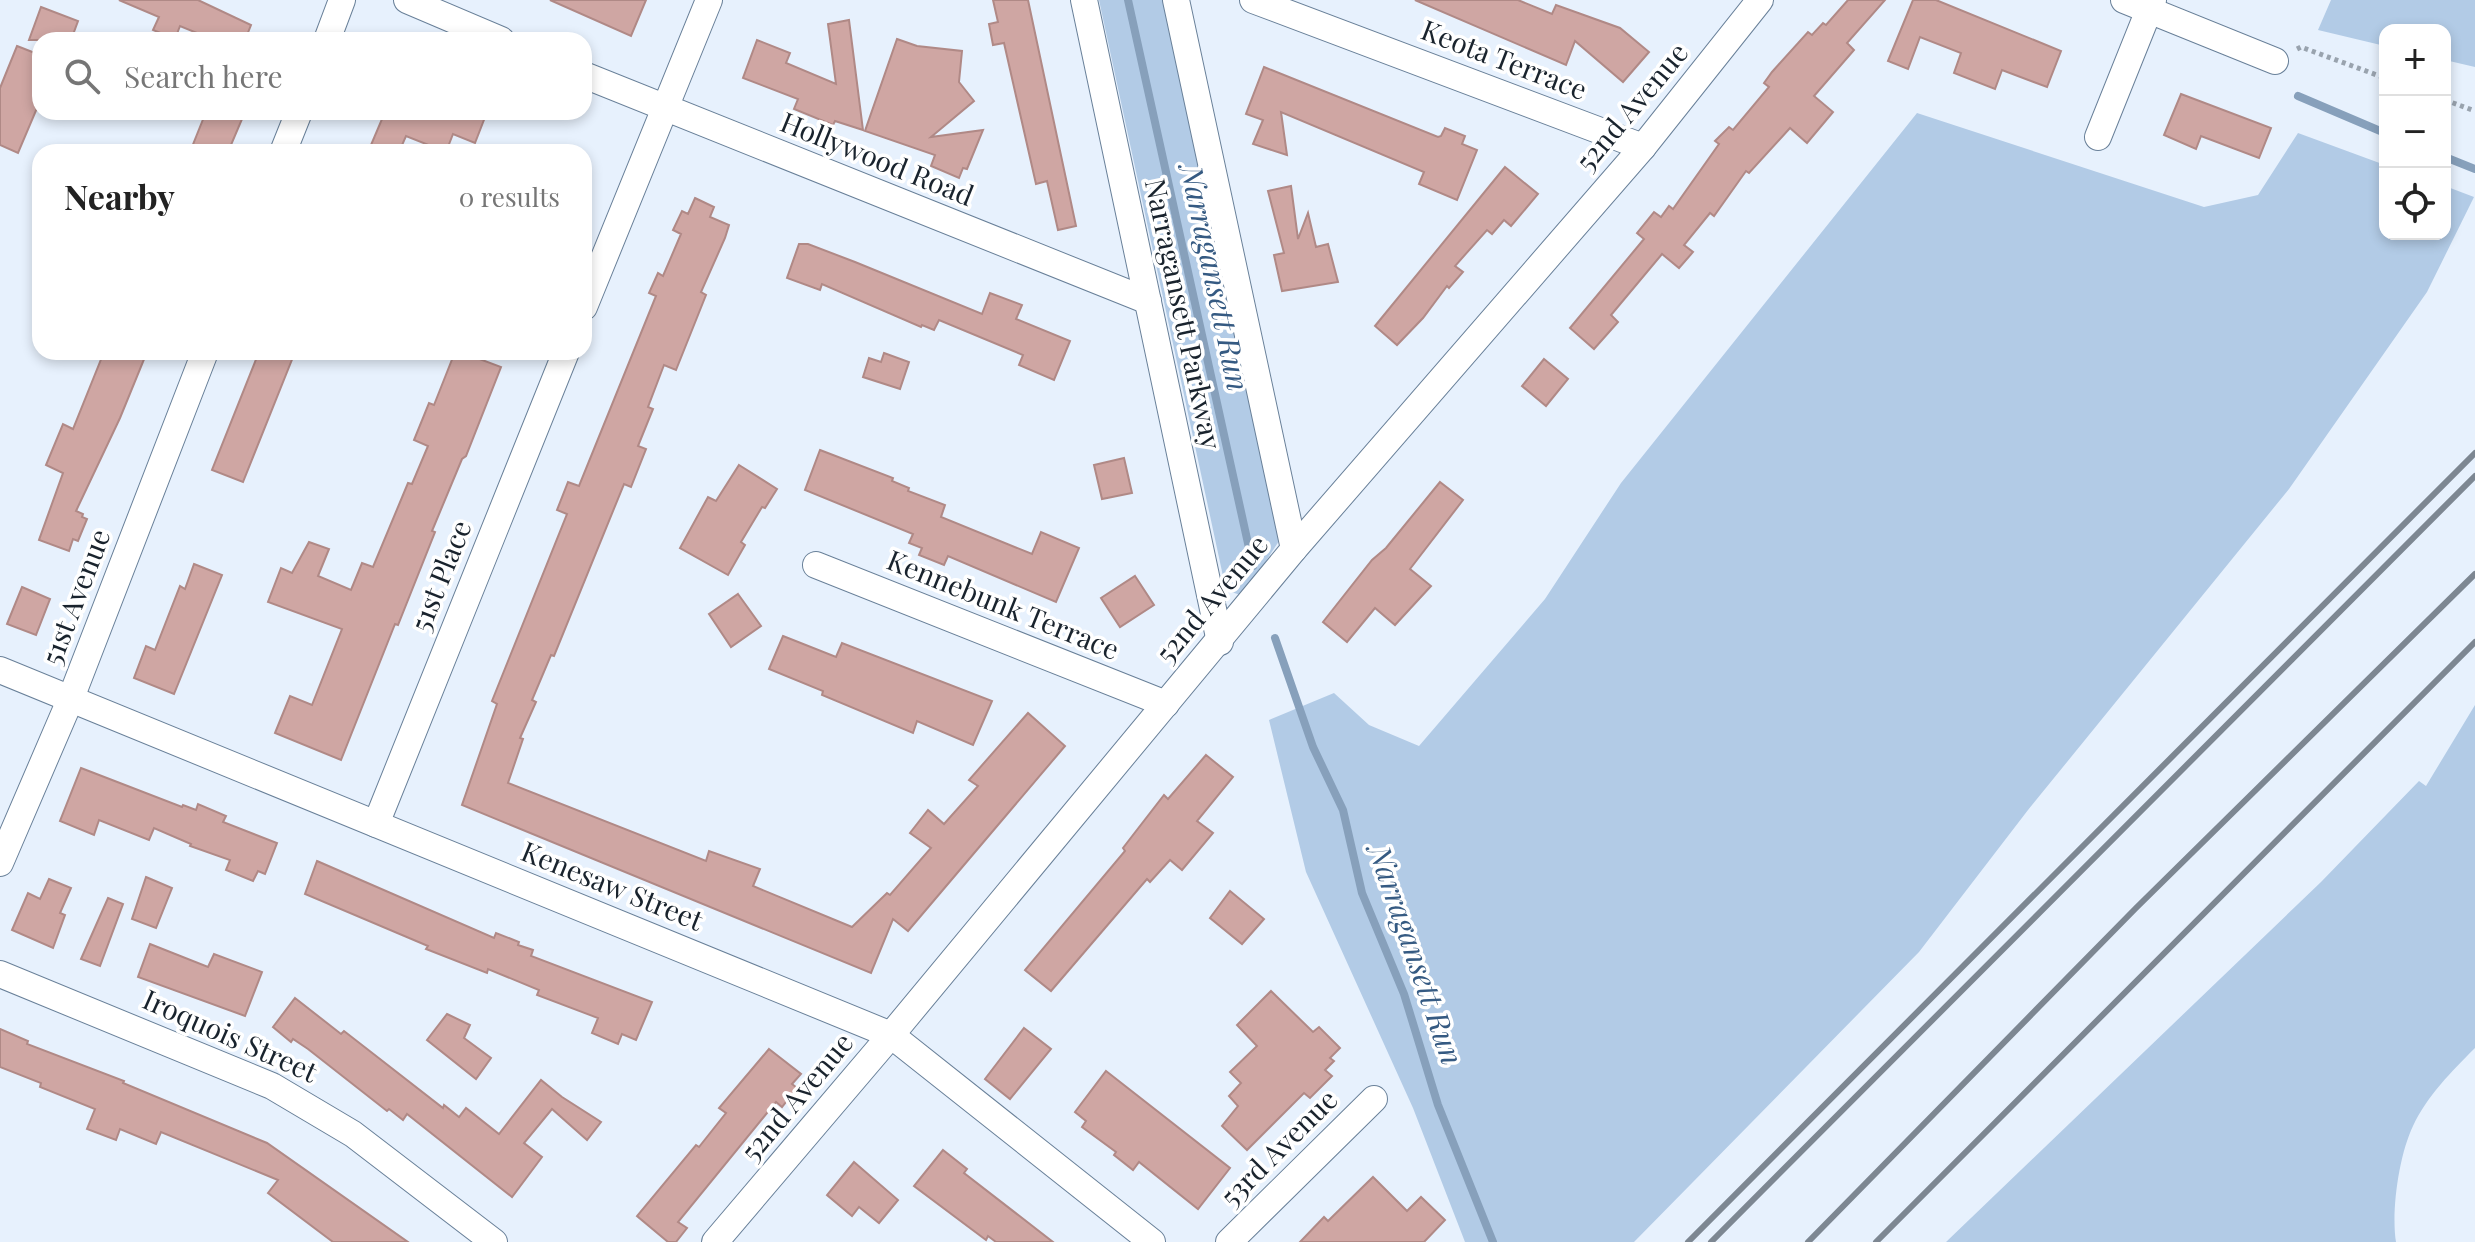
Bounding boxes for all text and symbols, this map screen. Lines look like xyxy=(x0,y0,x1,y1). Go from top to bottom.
street label: Keota Terrace xyxy=(1416,10,1593,107)
map controls xyxy=(2379,24,2451,240)
button: + xyxy=(2379,24,2451,96)
search box xyxy=(32,32,592,120)
street label: 52nd Avenue xyxy=(1566,34,1695,178)
icon: search xyxy=(60,54,104,98)
text: Search here xyxy=(124,56,283,96)
button: − xyxy=(2379,96,2451,168)
street label: Hollywood Road xyxy=(776,102,979,213)
water label: Narragansett Run xyxy=(1172,158,1259,395)
button: locate xyxy=(2379,168,2451,240)
text: Nearby xyxy=(64,173,175,219)
street label: Narragansett Parkway xyxy=(1138,175,1231,452)
text: 0 results xyxy=(459,179,560,214)
street label: 51st Place xyxy=(401,514,479,636)
street label: 51st Avenue xyxy=(32,523,117,670)
street label: 52nd Avenue xyxy=(1146,526,1275,670)
street label: Kennebunk Terrace xyxy=(882,540,1125,667)
street label: Kenesaw Street xyxy=(516,831,710,938)
water label: Narragansett Run xyxy=(1359,836,1473,1070)
street label: Iroquois Street xyxy=(138,980,325,1090)
street label: 52nd Avenue xyxy=(731,1024,860,1168)
street label: 53rd Avenue xyxy=(1212,1081,1344,1213)

